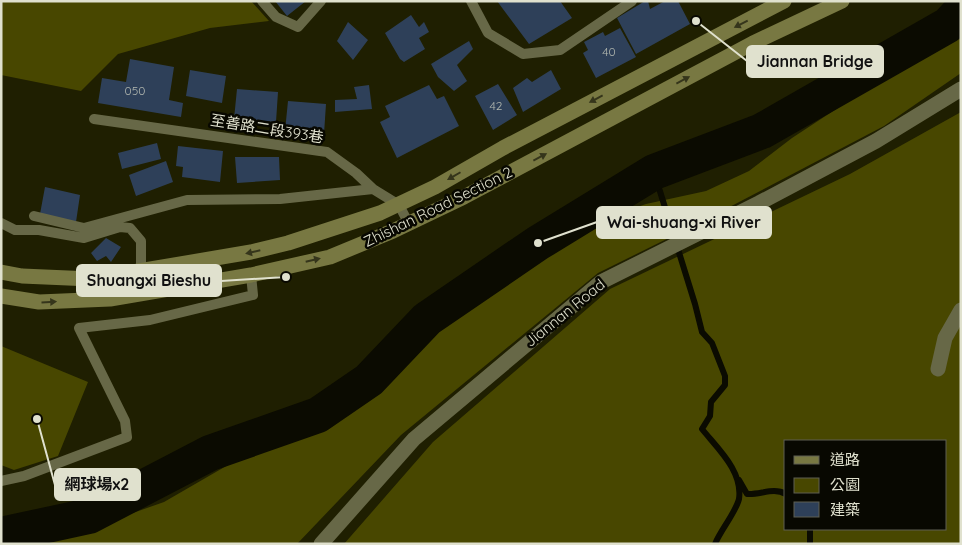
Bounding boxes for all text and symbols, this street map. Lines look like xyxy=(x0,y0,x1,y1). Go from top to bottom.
one-way arrow xyxy=(733,20,748,28)
house number: 40 xyxy=(602,44,616,59)
callout: Jiannan Bridge xyxy=(747,46,883,77)
text: Jiannan Bridge xyxy=(757,51,873,71)
one-way arrow xyxy=(676,76,691,84)
house number: 050 xyxy=(125,83,145,98)
one-way arrow xyxy=(589,95,604,103)
house number: 42 xyxy=(490,98,503,113)
street label: 至善路二段393巷 xyxy=(209,110,325,147)
one-way arrow xyxy=(533,153,547,161)
street label: Zhishan Road Section 2 xyxy=(360,162,515,251)
one-way arrow xyxy=(446,172,461,180)
callout: Wai-shuang-xi River xyxy=(597,207,771,238)
text: Wai-shuang-xi River xyxy=(607,212,761,232)
one-way arrow xyxy=(246,248,261,256)
one-way arrow xyxy=(306,256,321,264)
callout: Shuangxi Bieshu xyxy=(77,265,221,296)
text: Shuangxi Bieshu xyxy=(87,270,211,290)
street label: Jiannan Road xyxy=(521,275,608,351)
one-way arrow xyxy=(42,297,58,305)
legend xyxy=(784,440,947,530)
text: 道路 xyxy=(830,450,860,469)
callout: 網球場x2 xyxy=(55,469,140,500)
text: 網球場x2 xyxy=(65,474,129,494)
text: 公園 xyxy=(830,475,860,494)
text: 建築 xyxy=(830,500,860,519)

